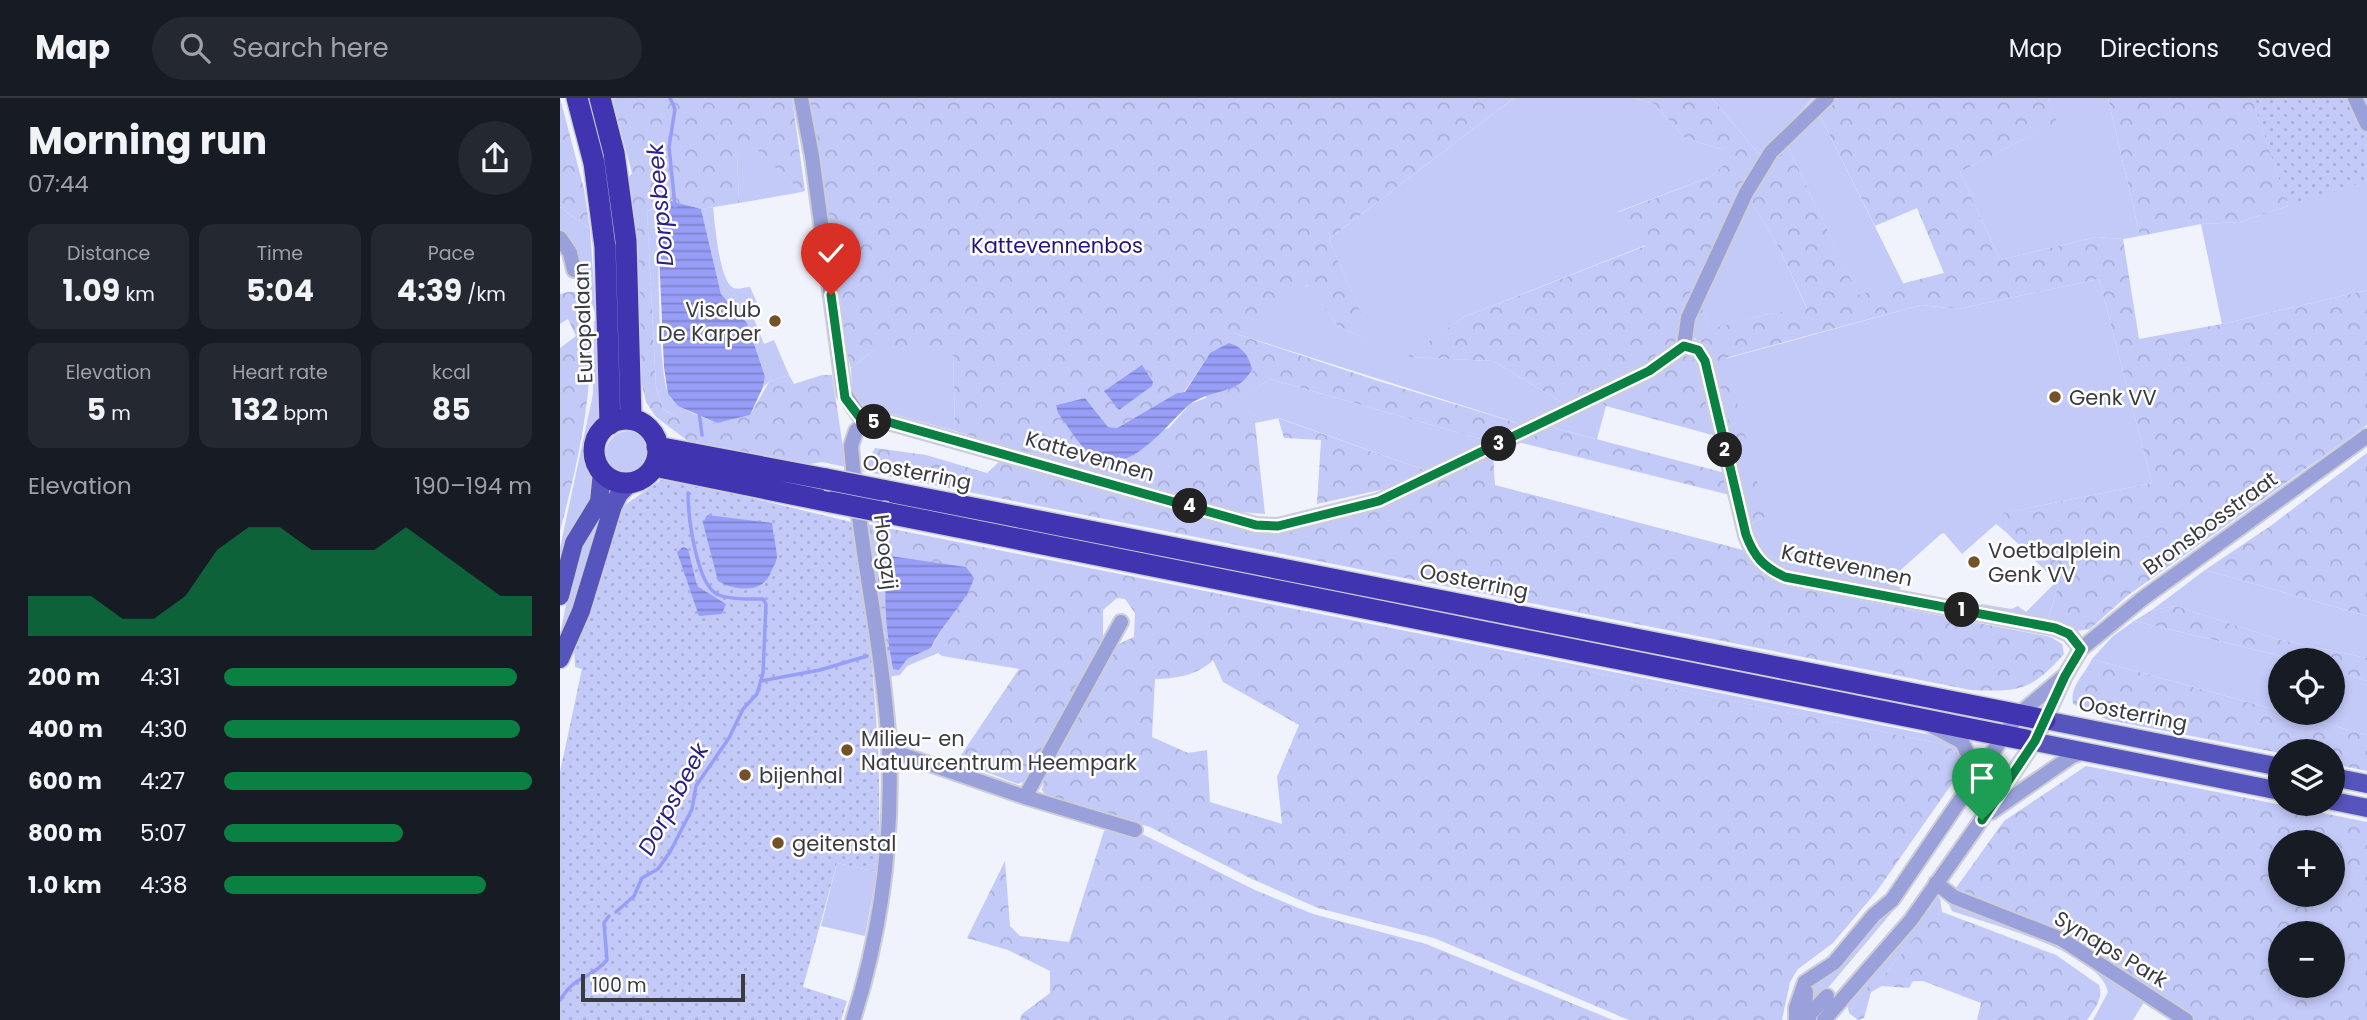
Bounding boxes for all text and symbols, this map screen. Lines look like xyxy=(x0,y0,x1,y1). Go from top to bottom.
search box xyxy=(152,17,642,80)
text: Map xyxy=(35,24,110,71)
icon: search xyxy=(176,29,214,67)
text: Search here xyxy=(232,30,389,66)
text: Map xyxy=(2009,32,2062,65)
text: Directions xyxy=(2100,32,2219,65)
text: Saved xyxy=(2257,32,2332,65)
text: Morning run xyxy=(28,114,267,167)
button: share xyxy=(458,121,532,195)
water label: Dorpsbeek xyxy=(639,141,681,268)
text: 07:44 xyxy=(28,168,89,200)
pin xyxy=(801,223,861,295)
park label: Kattevennenbos xyxy=(971,231,1143,260)
icon: check xyxy=(812,234,850,272)
text: Distance xyxy=(67,240,150,267)
text: Time xyxy=(257,240,303,267)
text: Pace xyxy=(428,240,475,267)
street label: Europalaan xyxy=(566,262,600,384)
text: 1.09 xyxy=(63,269,120,312)
text: 5:04 xyxy=(246,269,314,312)
text: 4:39 xyxy=(397,269,462,312)
text: km xyxy=(120,281,155,308)
text: /km xyxy=(462,281,506,308)
place label: Visclub De Karper xyxy=(658,295,761,348)
marker: Visclub De Karper xyxy=(767,313,783,329)
text: Elevation xyxy=(66,359,151,386)
text: Heart rate xyxy=(232,359,328,386)
text: kcal xyxy=(432,359,471,386)
place label: Genk VV xyxy=(2069,383,2157,412)
text: 5 xyxy=(87,388,106,431)
text: 132 xyxy=(232,388,278,431)
text: 85 xyxy=(432,388,471,431)
marker: Genk VV xyxy=(2047,389,2063,405)
text: m xyxy=(106,400,131,427)
text: bpm xyxy=(278,400,328,427)
pin: 5 xyxy=(856,404,892,440)
text: 5 xyxy=(867,408,880,435)
street label: Kattevennen xyxy=(1022,424,1158,488)
pin: 3 xyxy=(1482,426,1516,462)
text: 3 xyxy=(1493,430,1504,457)
pin: 2 xyxy=(1708,432,1742,468)
text: 2 xyxy=(1719,436,1730,463)
street label: Oosterring xyxy=(860,447,974,497)
street label: Bronsbosstraat xyxy=(2137,464,2283,582)
text: Elevation xyxy=(28,470,132,502)
text: 190–194 m xyxy=(414,470,532,502)
pin: 4 xyxy=(1172,488,1208,524)
text: 4 xyxy=(1183,492,1196,519)
street label: Hoogzij xyxy=(867,513,905,591)
place label: Voetbalplein Genk VV xyxy=(1988,536,2121,589)
street label: Kattevennen xyxy=(1779,537,1915,593)
marker: Voetbalplein Genk VV xyxy=(1966,554,1982,570)
street label: Oosterring xyxy=(1417,556,1531,606)
pin: 1 xyxy=(1944,592,1980,628)
text: 1 xyxy=(1958,596,1965,623)
map controls xyxy=(2268,648,2345,998)
button: locate xyxy=(2268,648,2345,725)
text: 200 m xyxy=(28,661,100,693)
text: 4:31 xyxy=(140,661,180,693)
street label: Oosterring xyxy=(2076,688,2190,738)
text: 400 m xyxy=(28,713,103,745)
text: 4:30 xyxy=(140,713,187,745)
place label: Milieu- en Natuurcentrum Heempark xyxy=(861,724,1137,777)
water label: Dorpsbeek xyxy=(630,736,717,861)
button: layers xyxy=(2268,739,2345,816)
marker: Milieu- en Natuurcentrum Heempark xyxy=(839,742,855,758)
pin xyxy=(1952,748,2012,820)
icon: arrive xyxy=(1963,759,2001,797)
place label: bijenhal xyxy=(759,761,843,790)
text: 600 m xyxy=(28,765,102,797)
text: 4:27 xyxy=(140,765,185,797)
marker: bijenhal xyxy=(737,767,753,783)
text: 800 m xyxy=(28,817,102,849)
text: 5:07 xyxy=(140,817,186,849)
place label: geitenstal xyxy=(792,829,896,858)
button: + xyxy=(2268,830,2345,907)
marker: geitenstal xyxy=(770,835,786,851)
text: 1.0 km xyxy=(28,869,102,901)
text: 4:38 xyxy=(140,869,187,901)
street label: Synaps Park xyxy=(2049,904,2173,994)
button: − xyxy=(2268,921,2345,998)
scale bar xyxy=(581,971,746,1003)
text: 100 m xyxy=(592,972,647,999)

